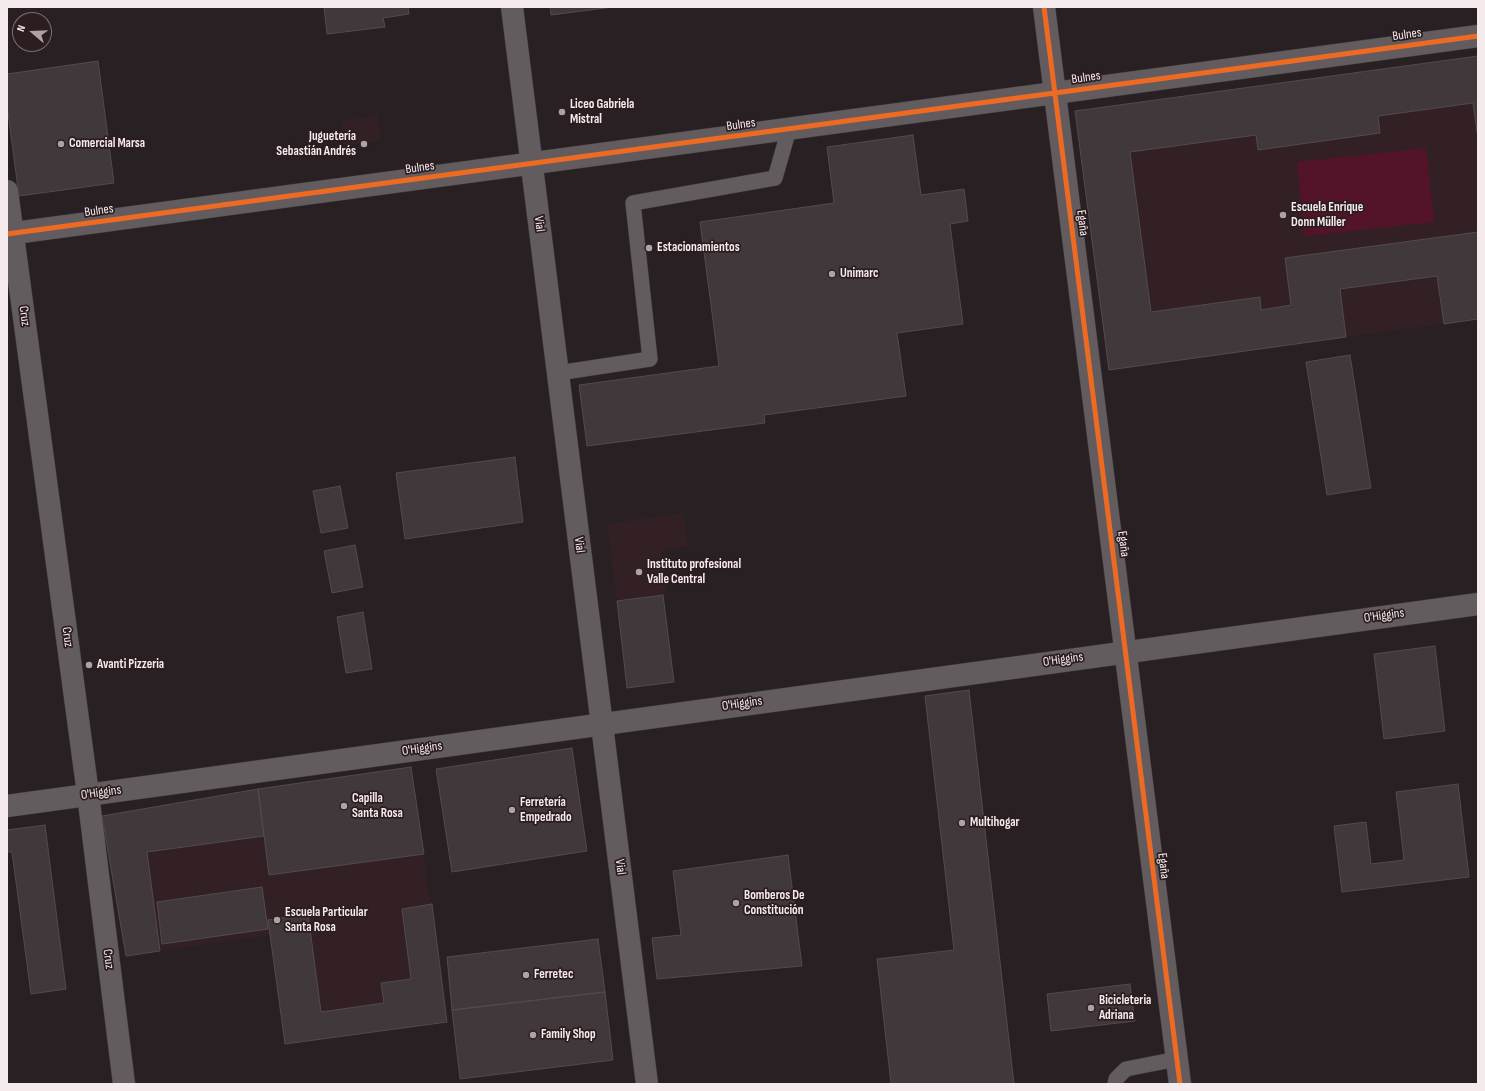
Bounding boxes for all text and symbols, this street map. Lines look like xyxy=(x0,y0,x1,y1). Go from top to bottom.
north arrow xyxy=(12,12,52,52)
text: N xyxy=(14,23,28,33)
street label: Bulnes xyxy=(1392,25,1422,45)
street label: Bulnes xyxy=(1071,68,1101,88)
place label: Liceo Gabriela Mistral xyxy=(570,97,634,128)
marker: Liceo Gabriela Mistral xyxy=(557,107,567,117)
street label: Bulnes xyxy=(726,115,756,135)
place label: Juguetería Sebastián Andrés xyxy=(276,129,356,160)
place label: Comercial Marsa xyxy=(69,136,145,152)
marker: Comercial Marsa xyxy=(56,139,66,149)
marker: Juguetería Sebastián Andrés xyxy=(359,139,369,149)
street label: Bulnes xyxy=(405,158,435,178)
place label: Escuela Enrique Donn Müller xyxy=(1291,200,1363,231)
street label: Bulnes xyxy=(84,201,114,221)
street label: Egaña xyxy=(1073,209,1091,237)
marker: Escuela Enrique Donn Müller xyxy=(1278,210,1288,220)
street label: Vial xyxy=(530,215,548,233)
place label: Estacionamientos xyxy=(657,240,740,256)
marker: Estacionamientos xyxy=(644,243,654,253)
place label: Unimarc xyxy=(840,266,878,282)
marker: Unimarc xyxy=(827,269,837,279)
street label: Cruz xyxy=(15,305,33,327)
street label: Egaña xyxy=(1114,530,1132,558)
street label: Vial xyxy=(570,536,588,554)
place label: Instituto profesional Valle Central xyxy=(647,557,741,588)
marker: Instituto profesional Valle Central xyxy=(634,567,644,577)
street label: O'Higgins xyxy=(1363,605,1405,627)
street label: Cruz xyxy=(58,626,76,648)
street label: O'Higgins xyxy=(1042,649,1084,671)
place label: Avanti Pizzeria xyxy=(97,657,164,673)
marker: Avanti Pizzeria xyxy=(84,660,94,670)
street label: O'Higgins xyxy=(721,693,763,715)
street label: O'Higgins xyxy=(401,738,443,760)
street label: O'Higgins xyxy=(80,782,122,804)
place label: Capilla Santa Rosa xyxy=(352,791,403,822)
place label: Ferretería Empedrado xyxy=(520,795,572,826)
marker: Capilla Santa Rosa xyxy=(339,801,349,811)
marker: Ferretería Empedrado xyxy=(507,805,517,815)
place label: Multihogar xyxy=(970,815,1020,831)
marker: Multihogar xyxy=(957,818,967,828)
street label: Egaña xyxy=(1154,852,1172,880)
street label: Vial xyxy=(611,858,629,876)
place label: Bomberos De Constitución xyxy=(744,888,805,919)
marker: Bomberos De Constitución xyxy=(731,898,741,908)
place label: Escuela Particular Santa Rosa xyxy=(285,905,368,936)
marker: Escuela Particular Santa Rosa xyxy=(272,915,282,925)
street label: Cruz xyxy=(99,948,117,970)
place label: Ferretec xyxy=(534,967,573,983)
marker: Ferretec xyxy=(521,970,531,980)
place label: Bicicleteria Adriana xyxy=(1099,993,1151,1024)
marker: Bicicleteria Adriana xyxy=(1086,1003,1096,1013)
place label: Family Shop xyxy=(541,1027,596,1043)
marker: Family Shop xyxy=(528,1030,538,1040)

